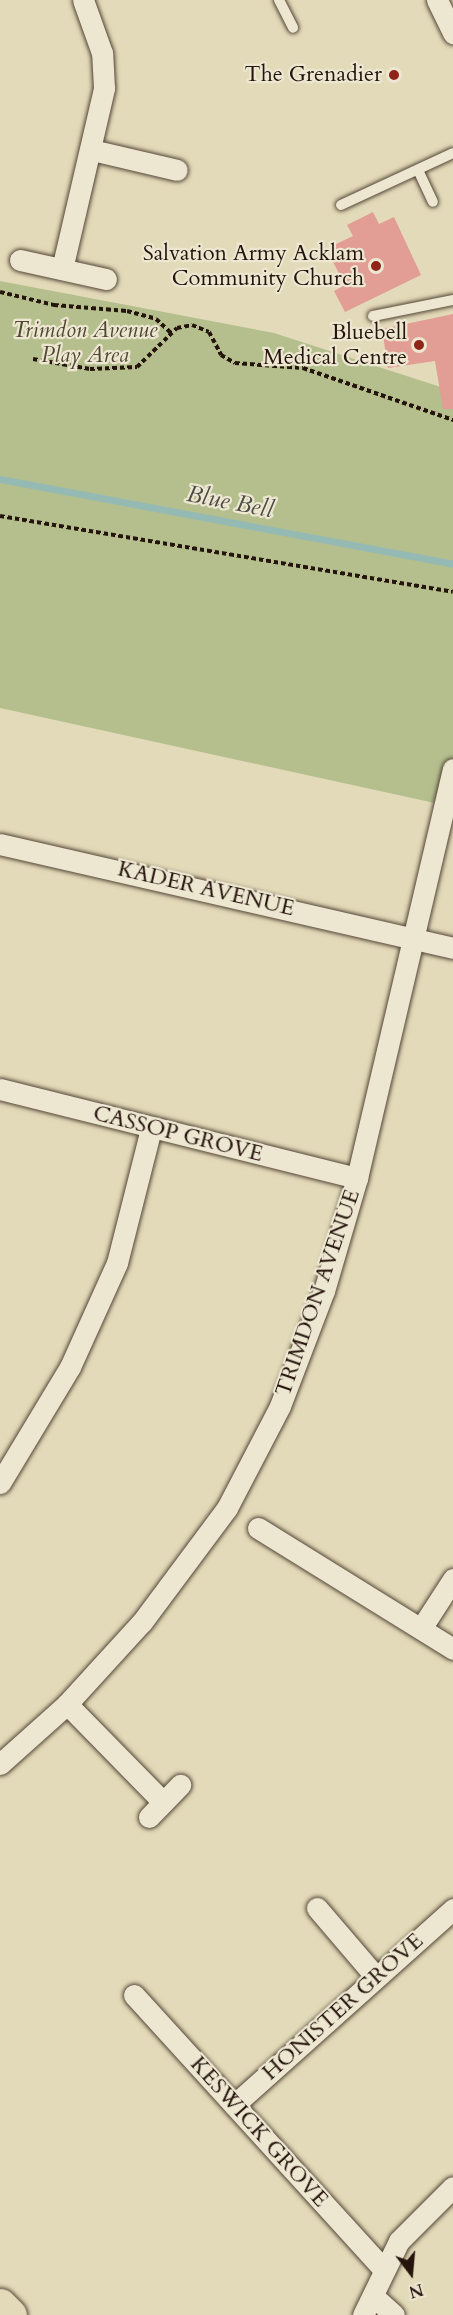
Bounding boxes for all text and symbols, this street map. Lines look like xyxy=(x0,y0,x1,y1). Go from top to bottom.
place label: The Grenadier xyxy=(245,62,382,88)
marker: The Grenadier xyxy=(387,68,401,82)
place label: Salvation Army Acklam Community Church xyxy=(143,240,364,292)
marker: Salvation Army Acklam Community Church xyxy=(369,259,383,273)
park label: Trimdon Avenue Play Area xyxy=(12,317,158,368)
place label: Bluebell Medical Centre xyxy=(263,319,407,370)
marker: Bluebell Medical Centre xyxy=(412,338,426,352)
water label: Blue Bell xyxy=(184,479,276,525)
street label: KADER AVENUE xyxy=(115,856,297,922)
street label: CASSOP GROVE xyxy=(90,1100,266,1168)
street label: TRIMDON AVENUE xyxy=(270,1186,366,1400)
street label: HONISTER GROVE xyxy=(257,1928,429,2086)
street label: KESWICK GROVE xyxy=(185,2051,333,2213)
north arrow xyxy=(381,2243,441,2303)
text: N xyxy=(406,2278,426,2303)

